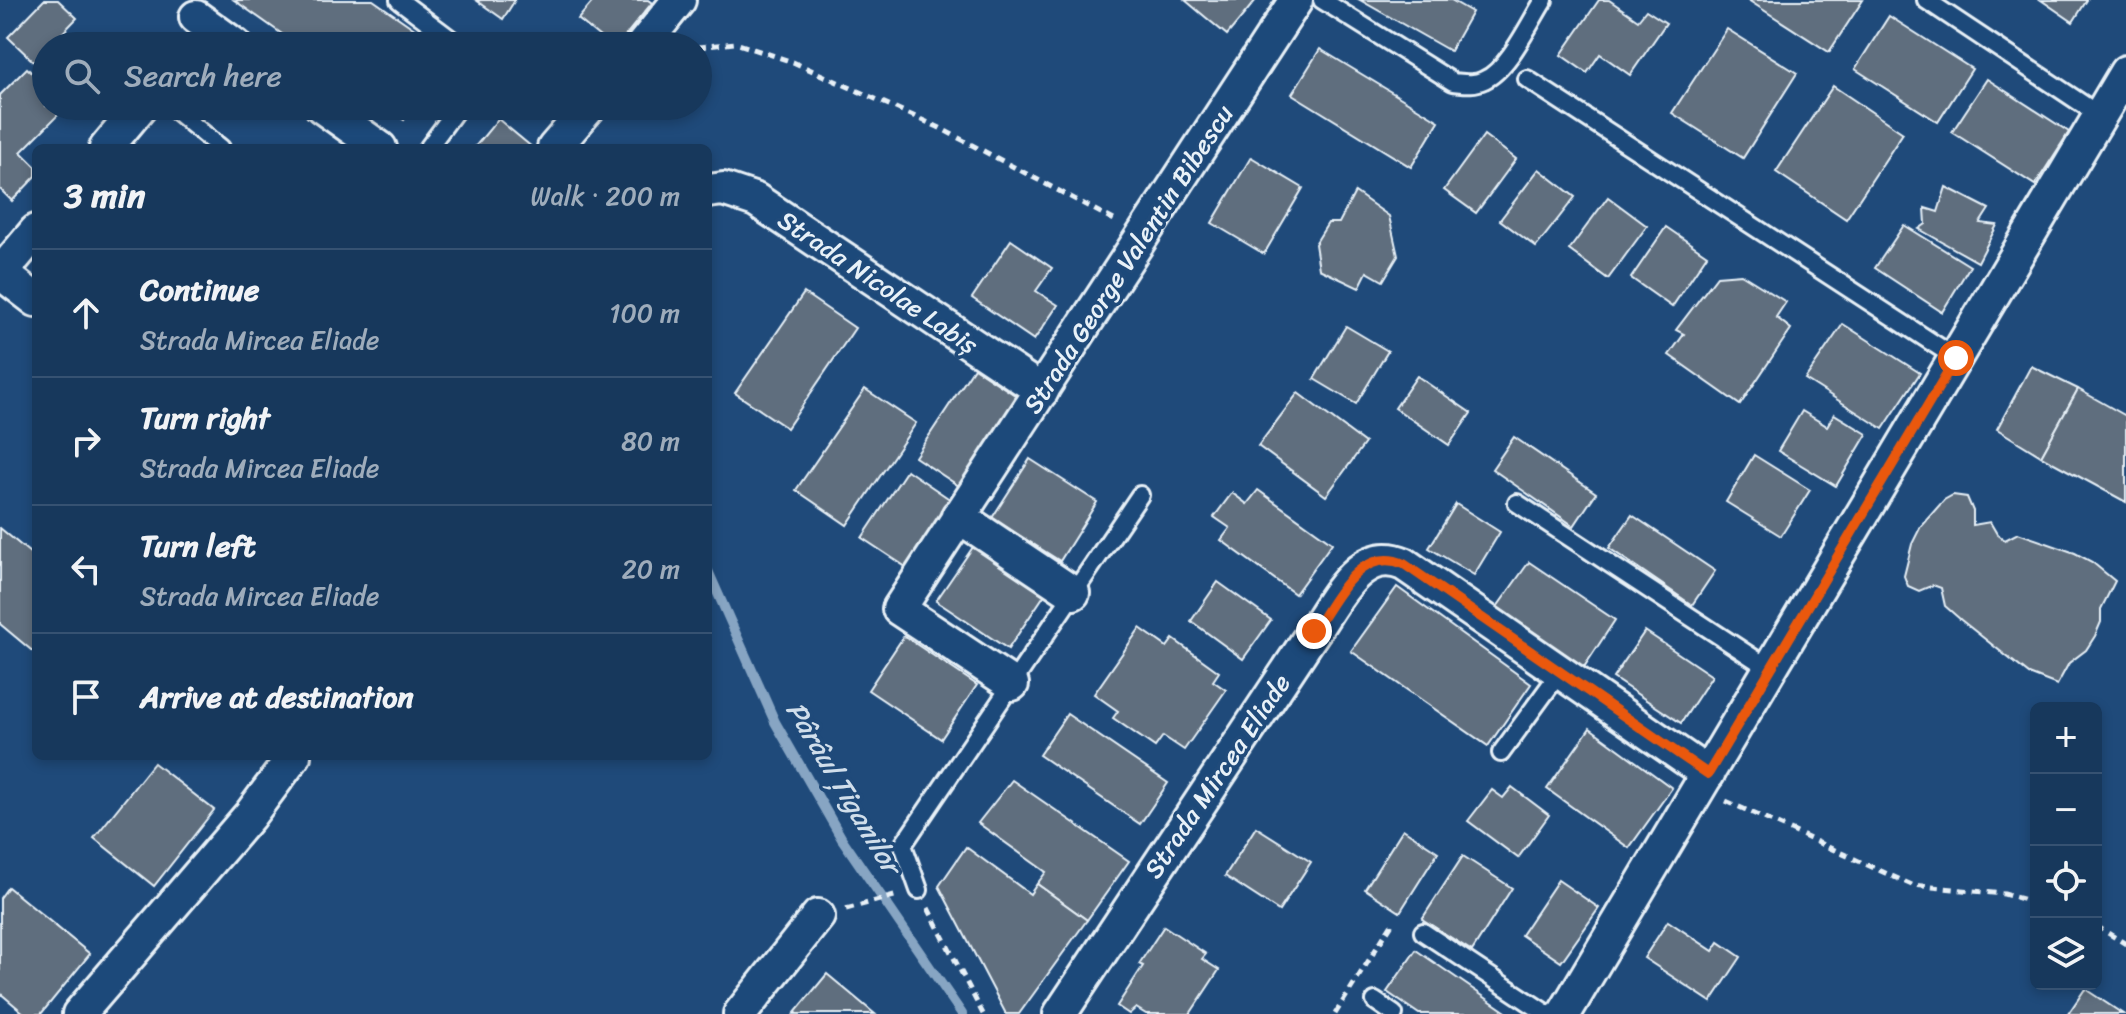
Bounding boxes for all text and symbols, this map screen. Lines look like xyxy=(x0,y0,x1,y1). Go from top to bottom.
search box xyxy=(32,32,712,120)
text: Search here xyxy=(124,49,282,103)
icon: search xyxy=(60,54,104,98)
street label: Strada George Valentin Bibescu xyxy=(1010,95,1246,423)
text: 3 min xyxy=(64,166,145,226)
text: Walk · 200 m xyxy=(531,173,680,219)
street label: Strada Nicolae Labiș xyxy=(768,197,989,367)
text: Continue xyxy=(140,263,259,317)
text: 100 m xyxy=(609,290,680,336)
icon: ahead xyxy=(64,291,108,335)
text: Strada Mircea Eliade xyxy=(140,317,379,363)
route start xyxy=(1938,340,1974,376)
text: Turn right xyxy=(140,391,270,445)
text: 80 m xyxy=(621,418,680,464)
icon: right xyxy=(64,419,108,463)
text: Strada Mircea Eliade xyxy=(140,445,379,491)
text: Turn left xyxy=(140,519,256,573)
text: 20 m xyxy=(622,546,680,592)
icon: left xyxy=(64,547,108,591)
text: Strada Mircea Eliade xyxy=(140,573,379,619)
route end xyxy=(1296,613,1332,649)
street label: Strada Mircea Eliade xyxy=(1131,664,1303,888)
text: Arrive at destination xyxy=(140,670,414,724)
icon: arrive xyxy=(64,675,108,719)
water label: Pârâul Țiganilor xyxy=(772,691,917,887)
map controls xyxy=(2030,702,2102,990)
button: + xyxy=(2030,702,2102,774)
button: − xyxy=(2030,774,2102,846)
button: locate xyxy=(2030,846,2102,918)
button: layers xyxy=(2030,918,2102,990)

